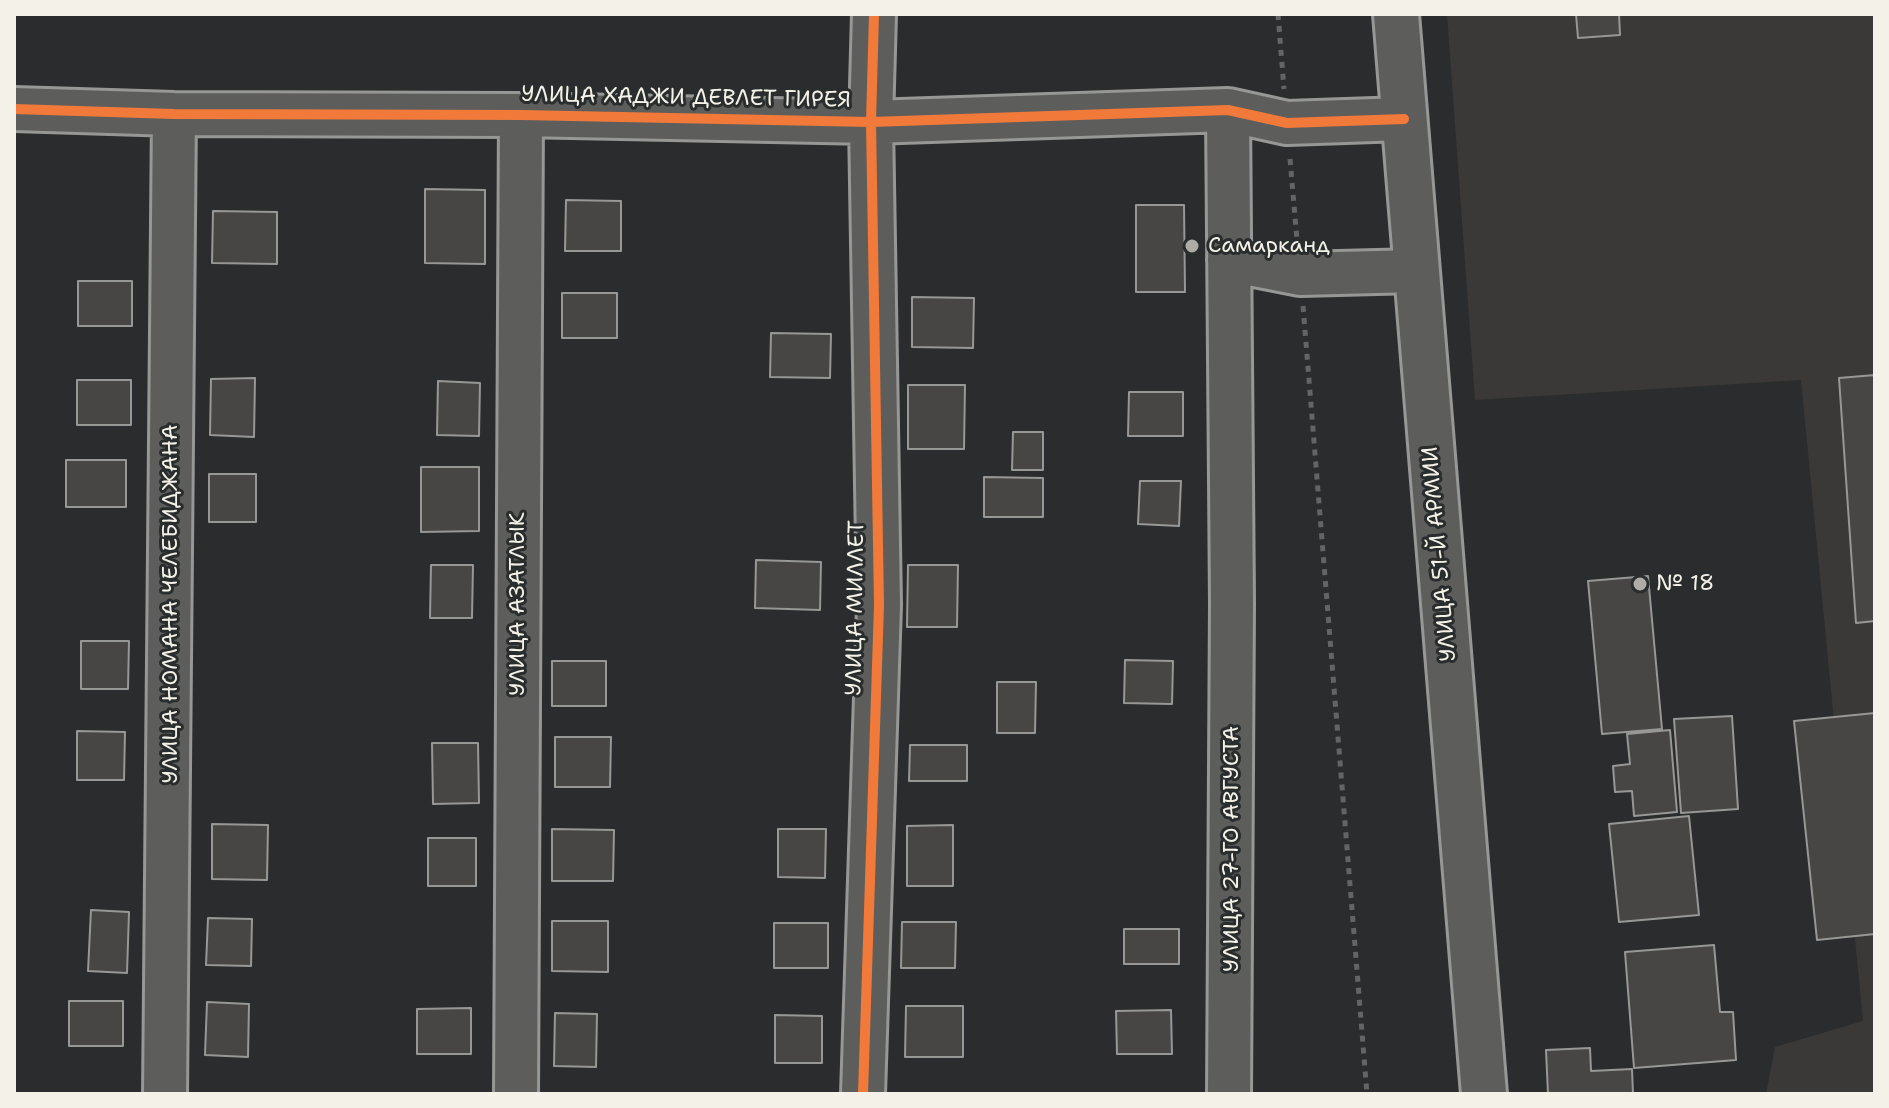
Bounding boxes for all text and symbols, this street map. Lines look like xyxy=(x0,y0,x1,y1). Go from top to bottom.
street label: УЛИЦА ХАДЖИ ДЕВЛЕТ ГИРЕЯ xyxy=(521,82,851,114)
place label: Самарканд xyxy=(1208,233,1330,259)
marker: Самарканд xyxy=(1183,237,1201,255)
street label: УЛИЦА НОМАНА ЧЕЛЕБИДЖАНА xyxy=(158,424,184,784)
street label: УЛИЦА 51-Й АРМИИ xyxy=(1417,445,1463,663)
street label: УЛИЦА АЗАТЛЫК xyxy=(505,512,531,696)
street label: УЛИЦА МИЛЛЕТ xyxy=(841,520,871,696)
place label: № 18 xyxy=(1656,571,1714,597)
marker: № 18 xyxy=(1631,575,1649,593)
street label: УЛИЦА 27-ГО АВГУСТА xyxy=(1219,726,1245,972)

